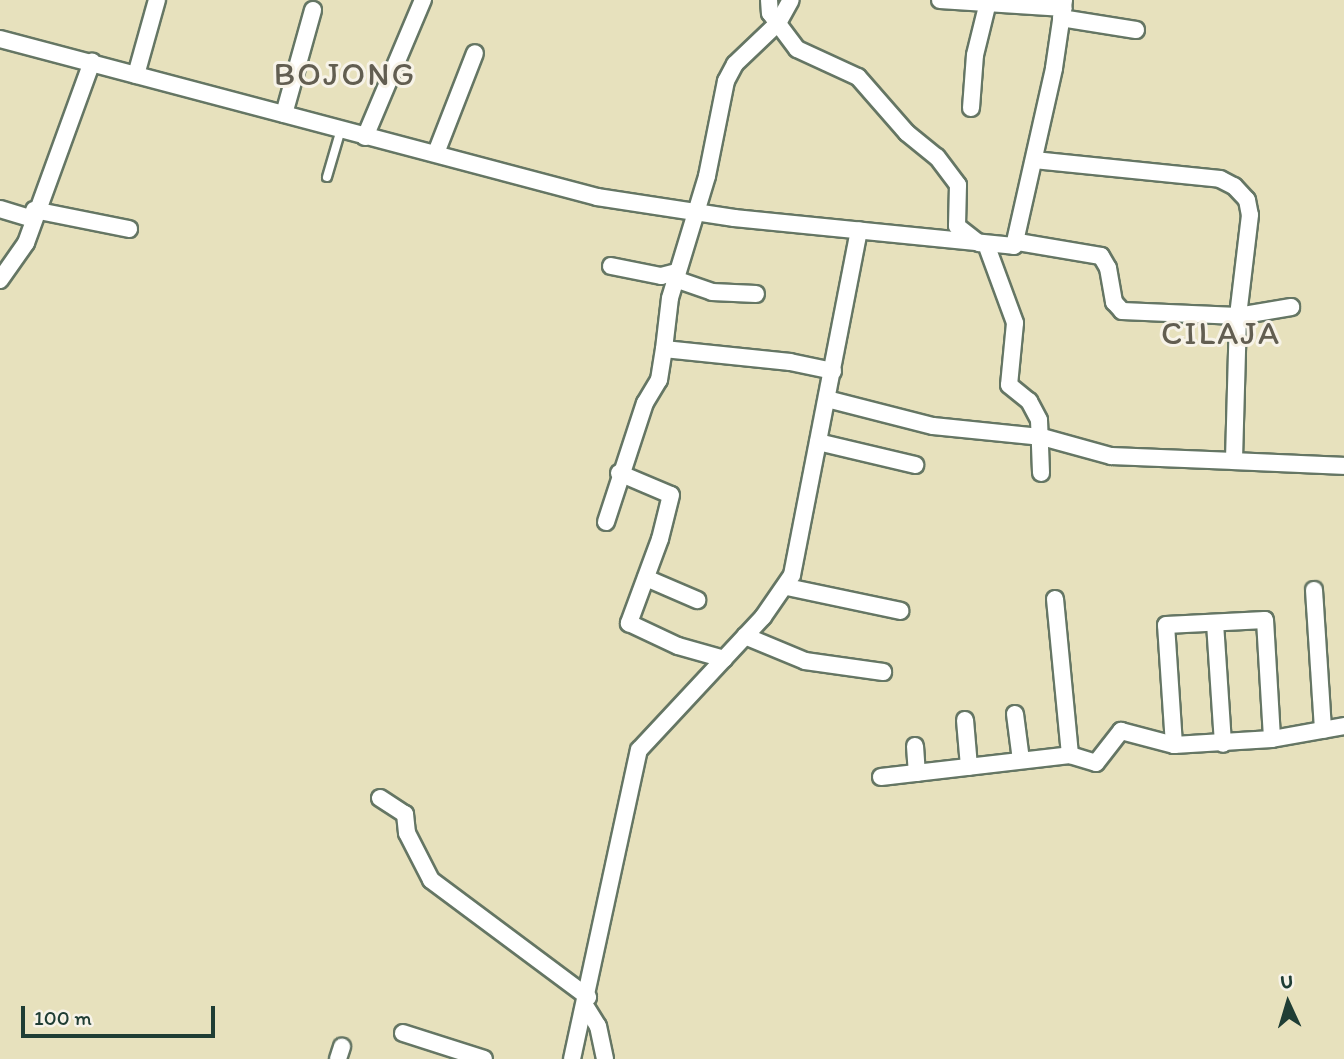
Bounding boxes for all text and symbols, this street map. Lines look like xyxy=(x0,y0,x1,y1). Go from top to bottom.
district label: BOJONG xyxy=(275,54,415,94)
district label: CILAJA xyxy=(1161,313,1281,353)
north arrow xyxy=(1253,968,1323,1038)
text: U xyxy=(1279,970,1294,993)
scale bar xyxy=(24,992,219,1036)
text: 100 m xyxy=(34,1005,92,1030)

